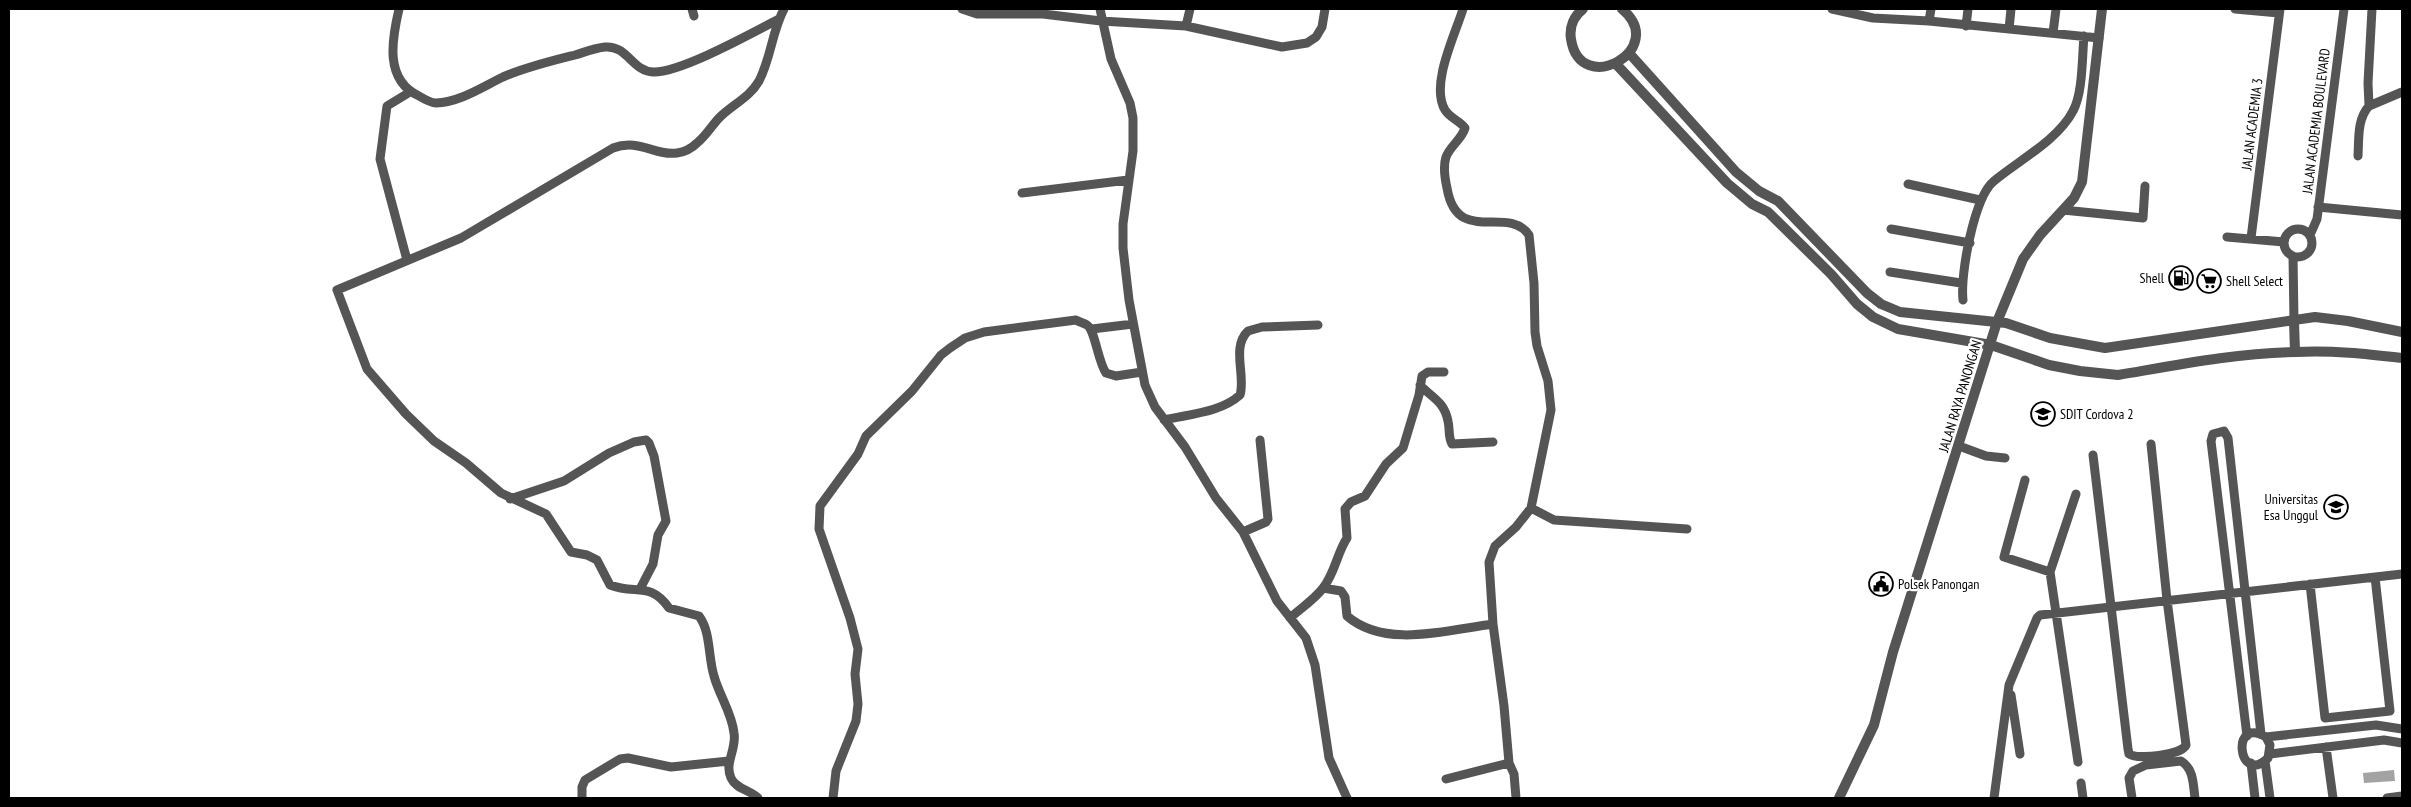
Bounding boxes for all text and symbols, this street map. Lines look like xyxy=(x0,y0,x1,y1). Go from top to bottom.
street label: JALAN ACADEMIA BOULEVARD xyxy=(2298,47,2334,196)
street label: JALAN ACADEMIA 3 xyxy=(2237,77,2267,172)
fuel station icon: Shell xyxy=(2168,265,2194,291)
supermarket icon: Shell Select xyxy=(2196,268,2222,294)
place label: Shell xyxy=(2140,269,2165,287)
place label: Shell Select xyxy=(2226,272,2283,290)
street label: JALAN RAYA PANONGAN xyxy=(1934,338,1986,455)
school or university icon: SDIT Cordova 2 xyxy=(2030,401,2056,427)
place label: SDIT Cordova 2 xyxy=(2060,405,2134,423)
place label: Universitas Esa Unggul xyxy=(2264,490,2319,524)
school or university icon: Universitas Esa Unggul xyxy=(2323,494,2349,520)
public building icon: Polsek Panongan xyxy=(1868,571,1894,597)
place label: Polsek Panongan xyxy=(1898,575,1979,593)

